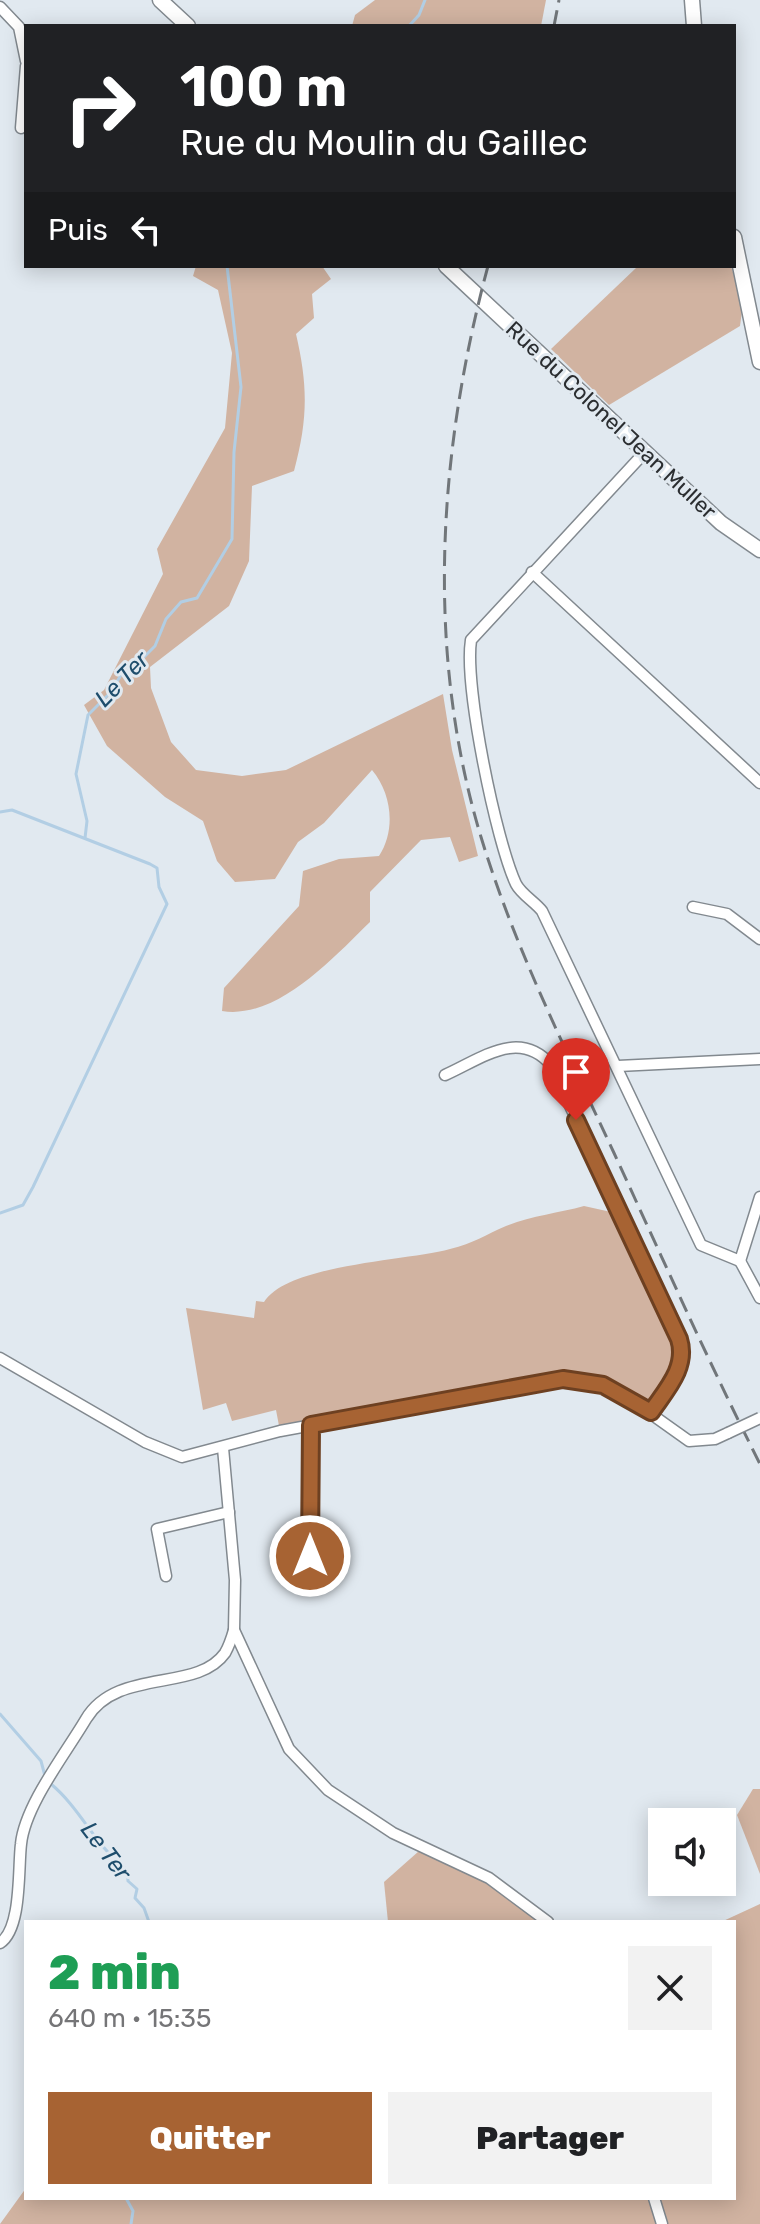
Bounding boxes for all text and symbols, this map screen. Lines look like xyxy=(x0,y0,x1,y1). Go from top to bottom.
text: 100 m xyxy=(180,54,347,120)
icon: right xyxy=(48,56,152,160)
text: Rue du Moulin du Gaillec xyxy=(180,121,588,164)
icon: left xyxy=(124,208,168,252)
text: Puis xyxy=(48,212,108,248)
street label: Rue du Colonel Jean Muller xyxy=(500,315,722,525)
water label: Le Ter xyxy=(89,645,156,712)
pin xyxy=(542,1038,610,1120)
icon: arrive xyxy=(554,1050,598,1094)
position arrow xyxy=(268,1514,352,1598)
map controls xyxy=(648,1808,736,1896)
button: sound xyxy=(648,1808,736,1896)
water label: Le Ter xyxy=(75,1816,138,1886)
text: 2 min xyxy=(48,1944,181,2001)
button: close xyxy=(628,1946,712,2030)
text: 640 m · 15:35 xyxy=(48,2003,211,2034)
button: Quitter xyxy=(48,2092,372,2184)
button: Partager xyxy=(388,2092,712,2184)

